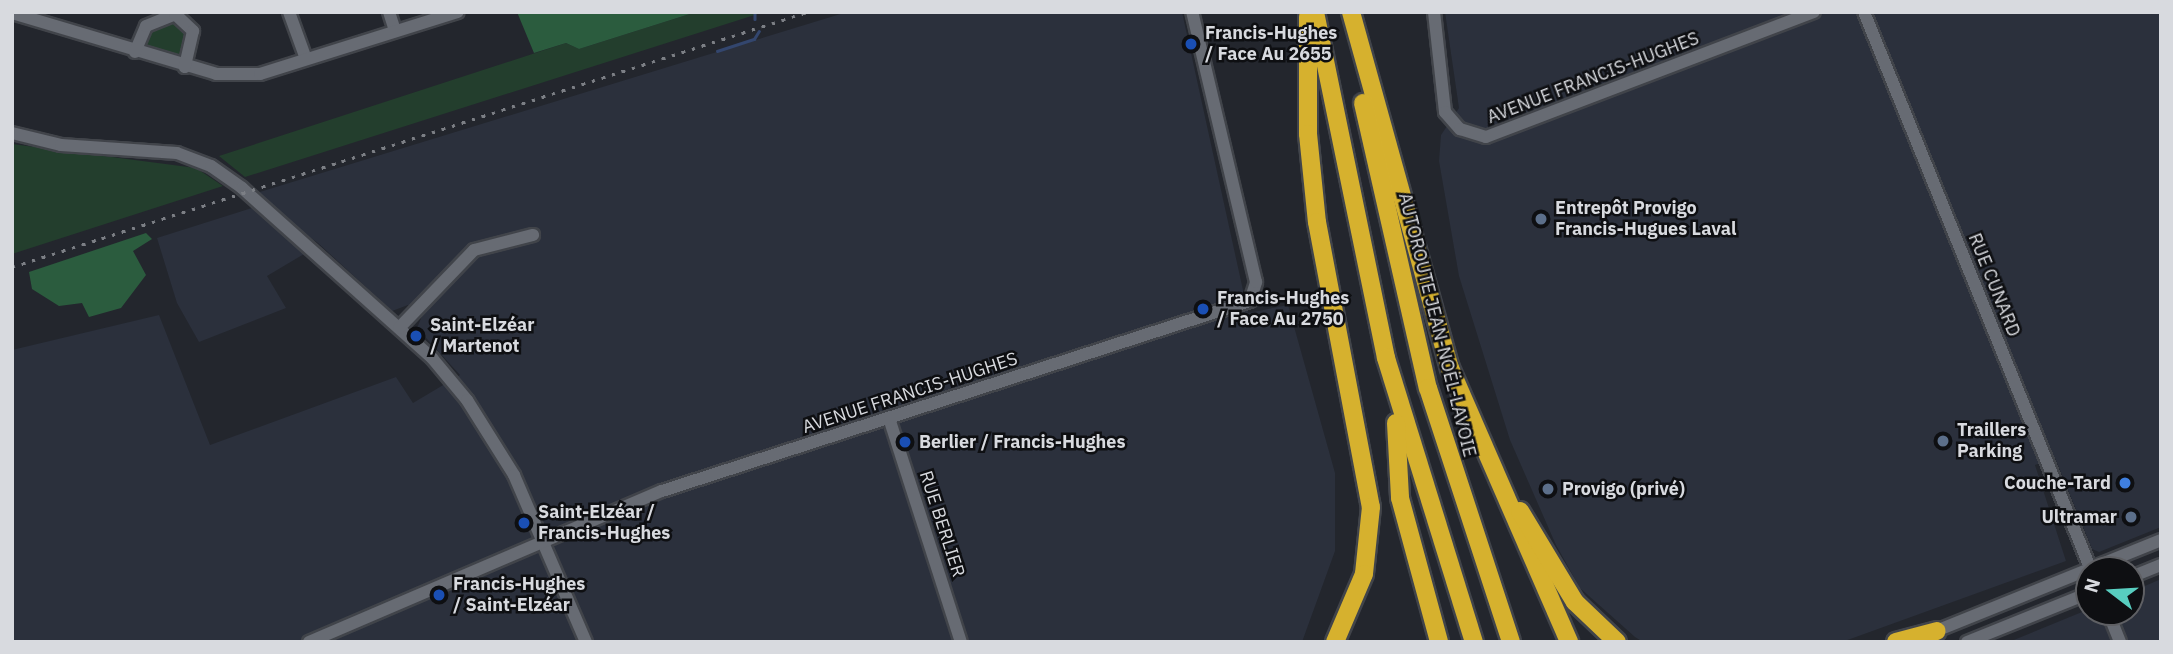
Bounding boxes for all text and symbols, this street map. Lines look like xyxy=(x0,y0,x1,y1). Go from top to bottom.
place label: Francis-Hughes / Face Au 2655 xyxy=(1205,23,1337,66)
street label: AVENUE FRANCIS-HUGHES xyxy=(1484,28,1702,128)
marker: Francis-Hughes / Face Au 2655 xyxy=(1183,36,1199,52)
street label: AUTOROUTE JEAN-NOËL-LAVOIE xyxy=(1394,191,1480,459)
place label: Entrepôt Provigo Francis-Hugues Laval xyxy=(1555,198,1736,241)
marker: Entrepôt Provigo Francis-Hugues Laval xyxy=(1533,211,1549,227)
street label: RUE CUNARD xyxy=(1963,230,2025,340)
place label: Francis-Hughes / Face Au 2750 xyxy=(1217,288,1349,330)
marker: Francis-Hughes / Face Au 2750 xyxy=(1195,301,1211,317)
place label: Saint-Elzéar / Martenot xyxy=(430,315,535,358)
marker: Saint-Elzéar / Martenot xyxy=(408,328,424,344)
street label: AVENUE FRANCIS-HUGHES xyxy=(800,348,1020,438)
place label: Traillers Parking xyxy=(1957,420,2026,462)
place label: Berlier / Francis-Hughes xyxy=(919,431,1126,453)
marker: Traillers Parking xyxy=(1935,433,1951,449)
marker: Berlier / Francis-Hughes xyxy=(897,434,913,450)
street label: RUE BERLIER xyxy=(915,468,969,580)
place label: Couche-Tard xyxy=(2004,472,2111,494)
marker: Couche-Tard xyxy=(2117,475,2133,491)
place label: Provigo (privé) xyxy=(1562,478,1685,500)
marker: Provigo (privé) xyxy=(1540,481,1556,497)
place label: Saint-Elzéar / Francis-Hughes xyxy=(538,502,670,544)
place label: Ultramar xyxy=(2041,506,2117,528)
marker: Ultramar xyxy=(2123,509,2139,525)
marker: Saint-Elzéar / Francis-Hughes xyxy=(516,515,532,531)
north arrow xyxy=(2075,556,2145,626)
place label: Francis-Hughes / Saint-Elzéar xyxy=(453,574,585,616)
text: N xyxy=(2078,575,2105,596)
marker: Francis-Hughes / Saint-Elzéar xyxy=(431,587,447,603)

